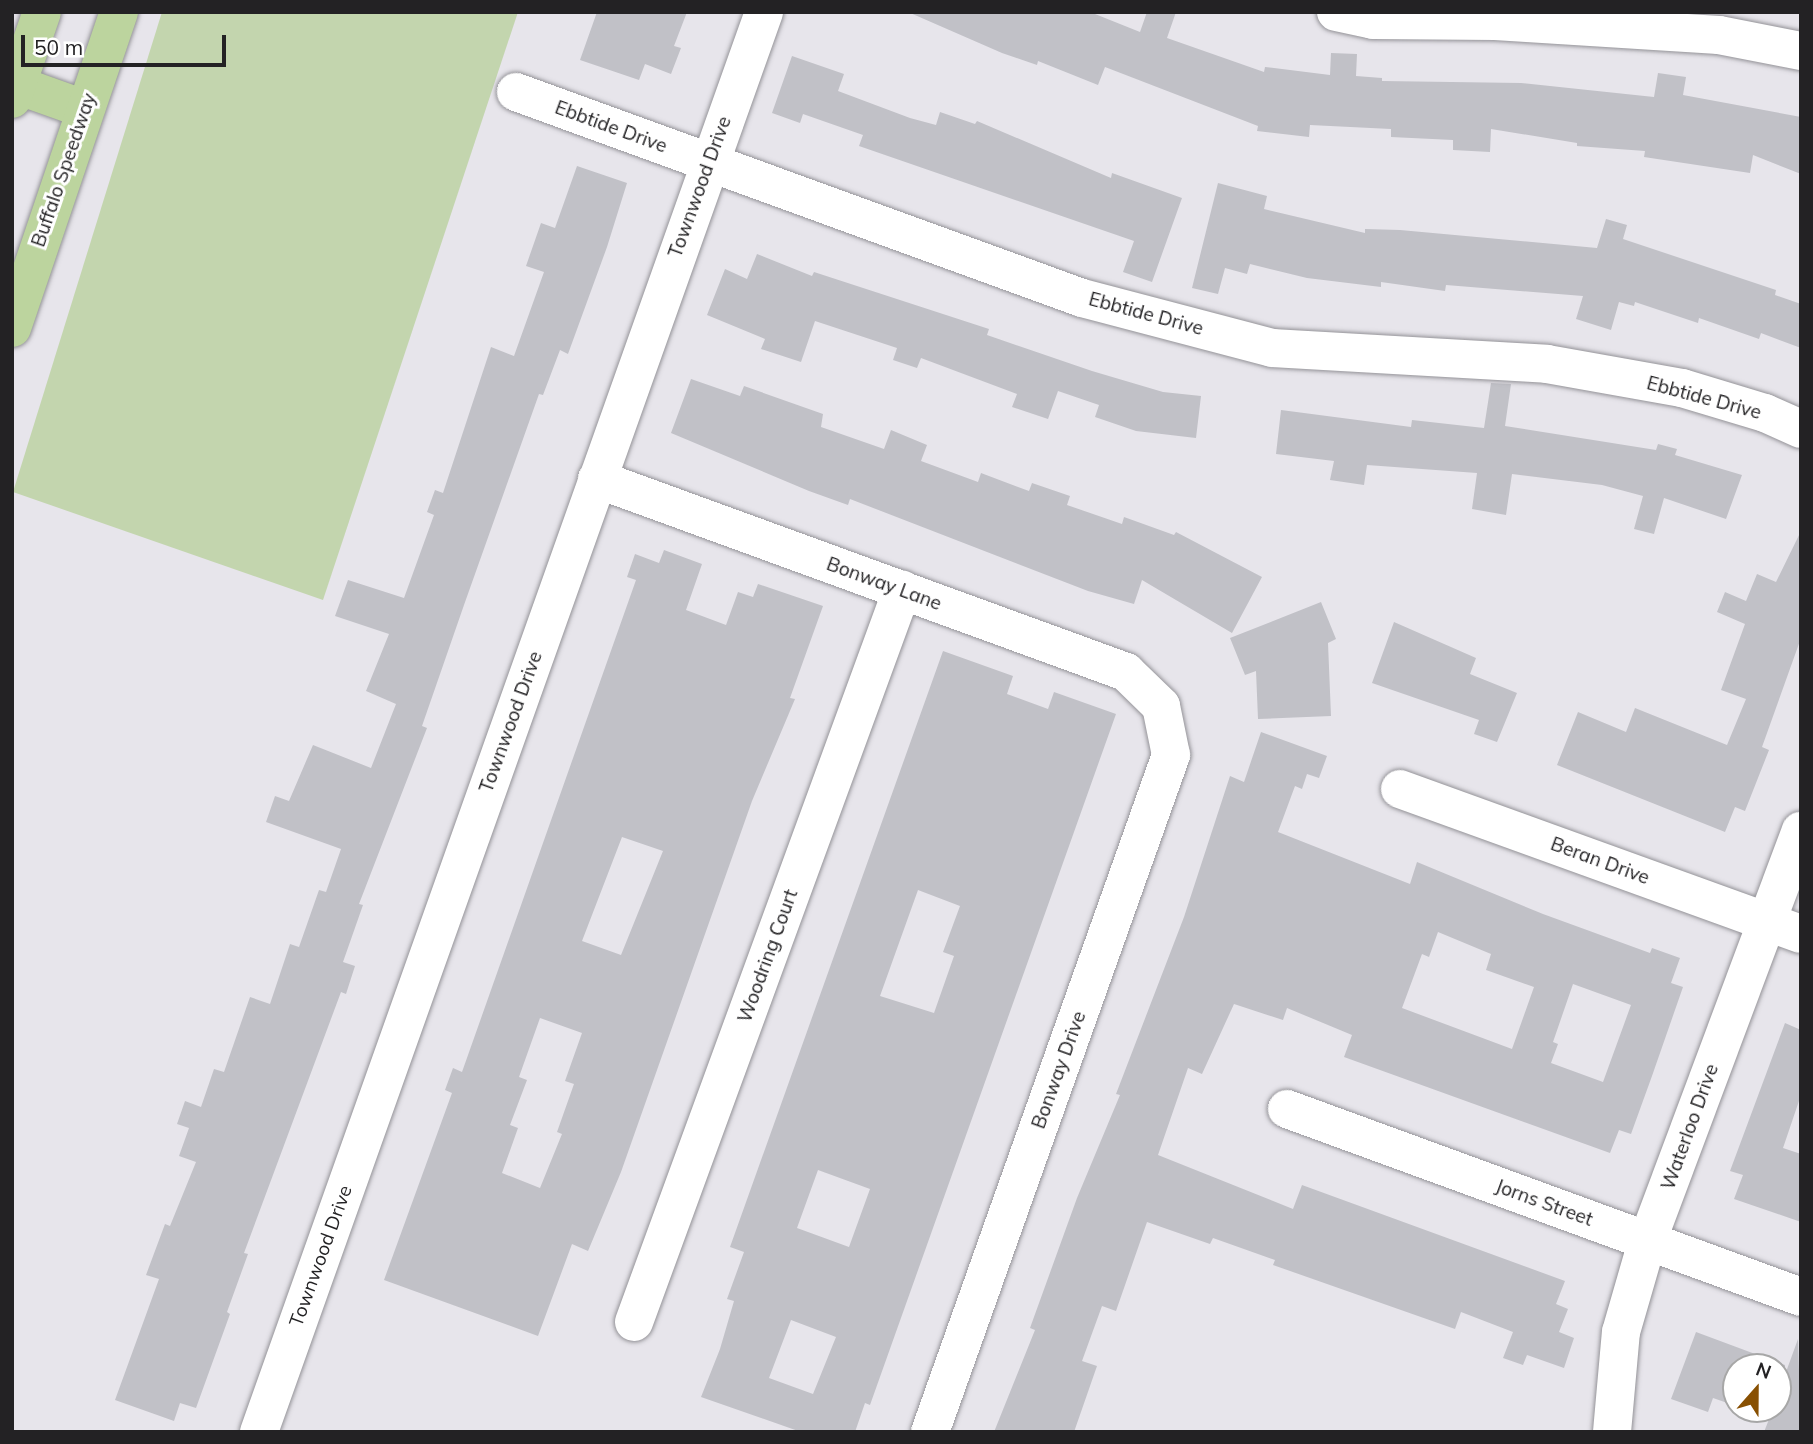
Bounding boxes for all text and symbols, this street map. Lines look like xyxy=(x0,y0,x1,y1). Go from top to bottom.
scale bar xyxy=(24,21,229,65)
text: 50 m xyxy=(34,34,83,60)
street label: Buffalo Speedway xyxy=(27,90,101,250)
street label: Ebbtide Drive xyxy=(552,96,670,158)
street label: Townwood Drive xyxy=(664,113,736,261)
street label: Ebbtide Drive xyxy=(1086,288,1206,340)
street label: Ebbtide Drive xyxy=(1644,372,1764,424)
street label: Bonway Lane xyxy=(823,553,945,615)
street label: Townwood Drive xyxy=(475,648,547,796)
street label: Beran Drive xyxy=(1547,833,1653,889)
street label: Woodring Court xyxy=(733,886,803,1026)
street label: Bonway Drive xyxy=(1027,1008,1091,1132)
street label: Waterloo Drive xyxy=(1657,1061,1723,1193)
street label: Jorns Street xyxy=(1492,1175,1596,1231)
street label: Townwood Drive xyxy=(285,1182,357,1330)
north arrow xyxy=(1722,1353,1792,1423)
text: N xyxy=(1753,1356,1775,1384)

